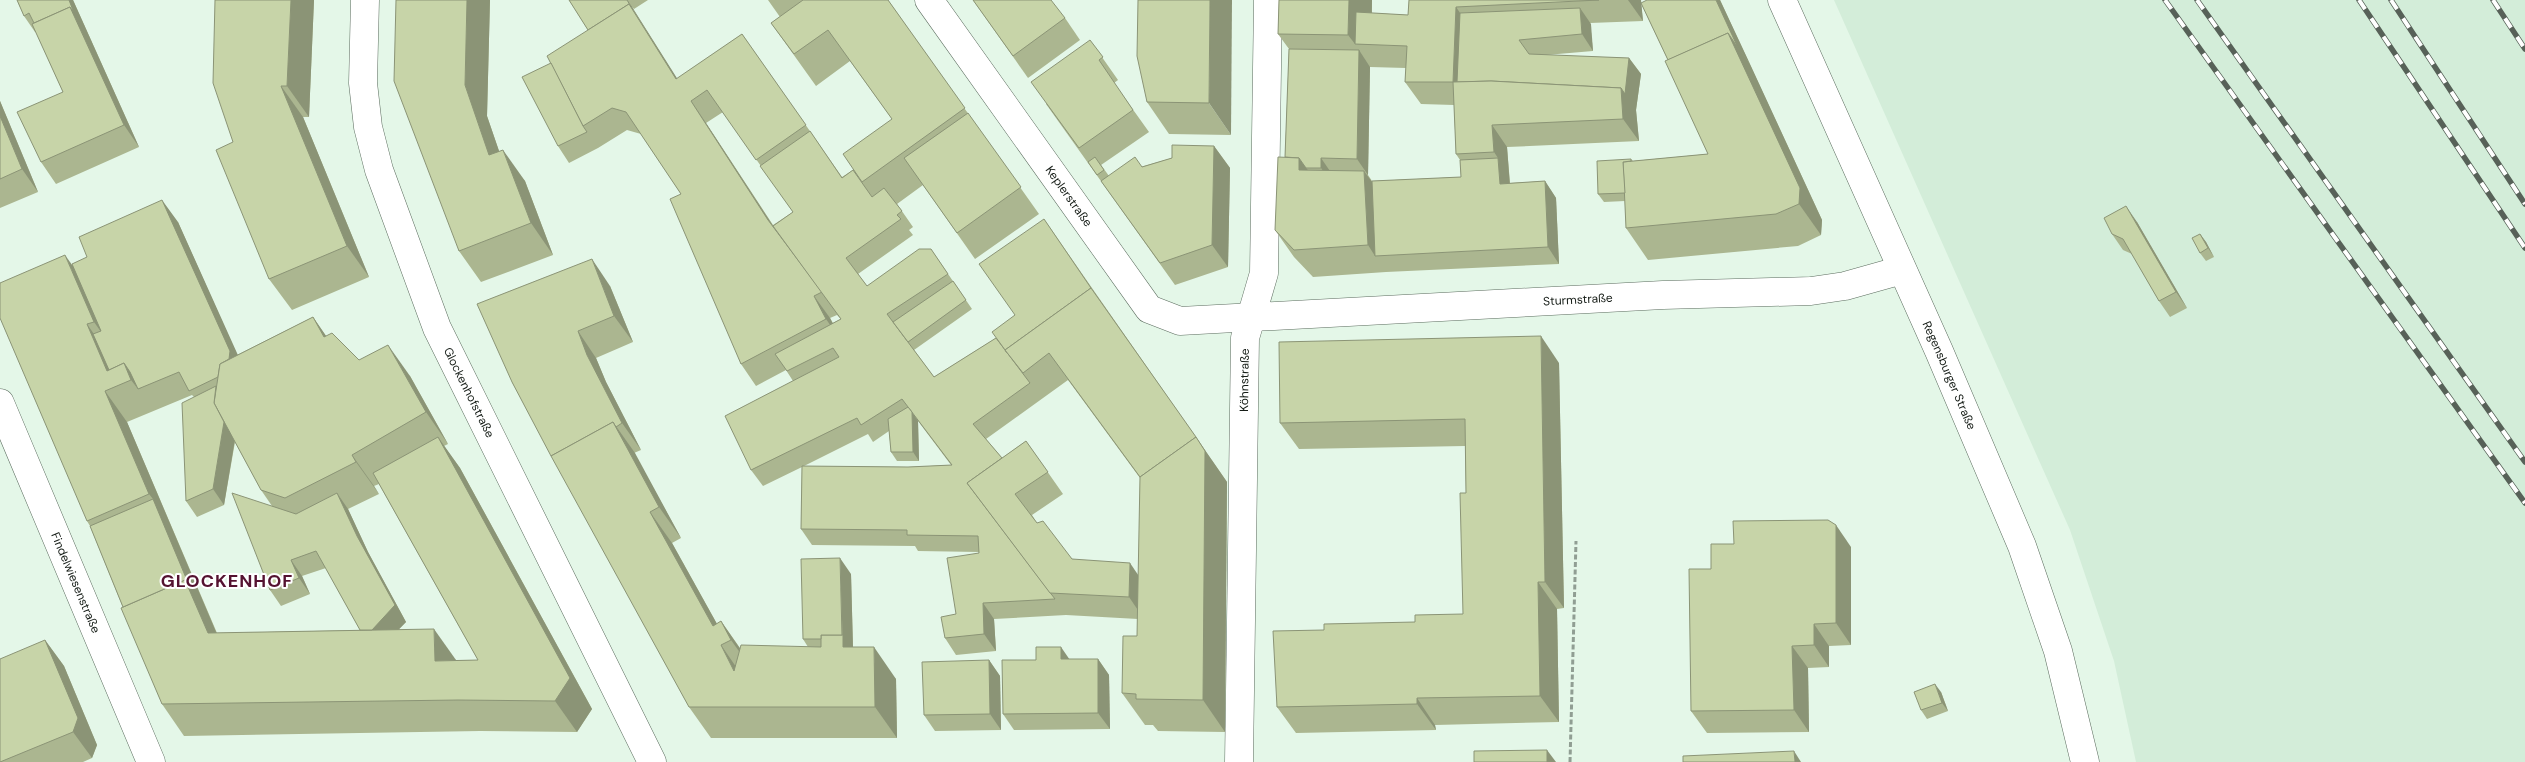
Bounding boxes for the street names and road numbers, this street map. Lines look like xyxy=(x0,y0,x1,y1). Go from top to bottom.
street label: Keplerstraße xyxy=(1042,163,1096,230)
street label: Sturmstraße xyxy=(1543,290,1613,309)
street label: Regensburger Straße xyxy=(1919,319,1980,432)
street label: Glockenhofstraße xyxy=(440,345,498,441)
street label: Köhnstraße xyxy=(1236,348,1253,412)
street label: Findelwiesenstraße xyxy=(47,530,104,636)

